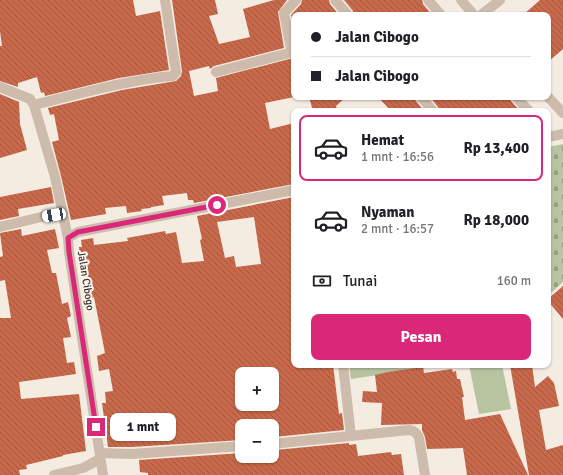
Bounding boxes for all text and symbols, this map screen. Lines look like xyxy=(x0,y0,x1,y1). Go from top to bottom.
text: Jalan Cibogo xyxy=(335,28,419,46)
text: Jalan Cibogo xyxy=(335,67,419,85)
icon: car xyxy=(313,130,349,166)
text: Hemat xyxy=(361,131,404,149)
text: Rp 13,400 xyxy=(463,139,529,157)
text: 1 mnt · 16:56 xyxy=(361,149,434,165)
route start xyxy=(208,196,226,214)
icon: car xyxy=(313,202,349,238)
text: Nyaman xyxy=(361,203,414,221)
car xyxy=(41,207,67,223)
text: Rp 18,000 xyxy=(463,211,529,229)
text: 2 mnt · 16:57 xyxy=(361,221,434,237)
street label: Jalan Cibogo xyxy=(75,250,97,312)
icon: cash xyxy=(311,270,333,292)
text: Tunai xyxy=(343,272,377,290)
text: 160 m xyxy=(497,273,531,289)
button: Pesan xyxy=(311,314,531,360)
map controls xyxy=(235,367,279,463)
button: + xyxy=(235,367,279,411)
callout: 1 mnt xyxy=(110,413,176,441)
route end xyxy=(87,418,105,436)
text: 1 mnt xyxy=(127,419,159,435)
button: − xyxy=(235,419,279,463)

